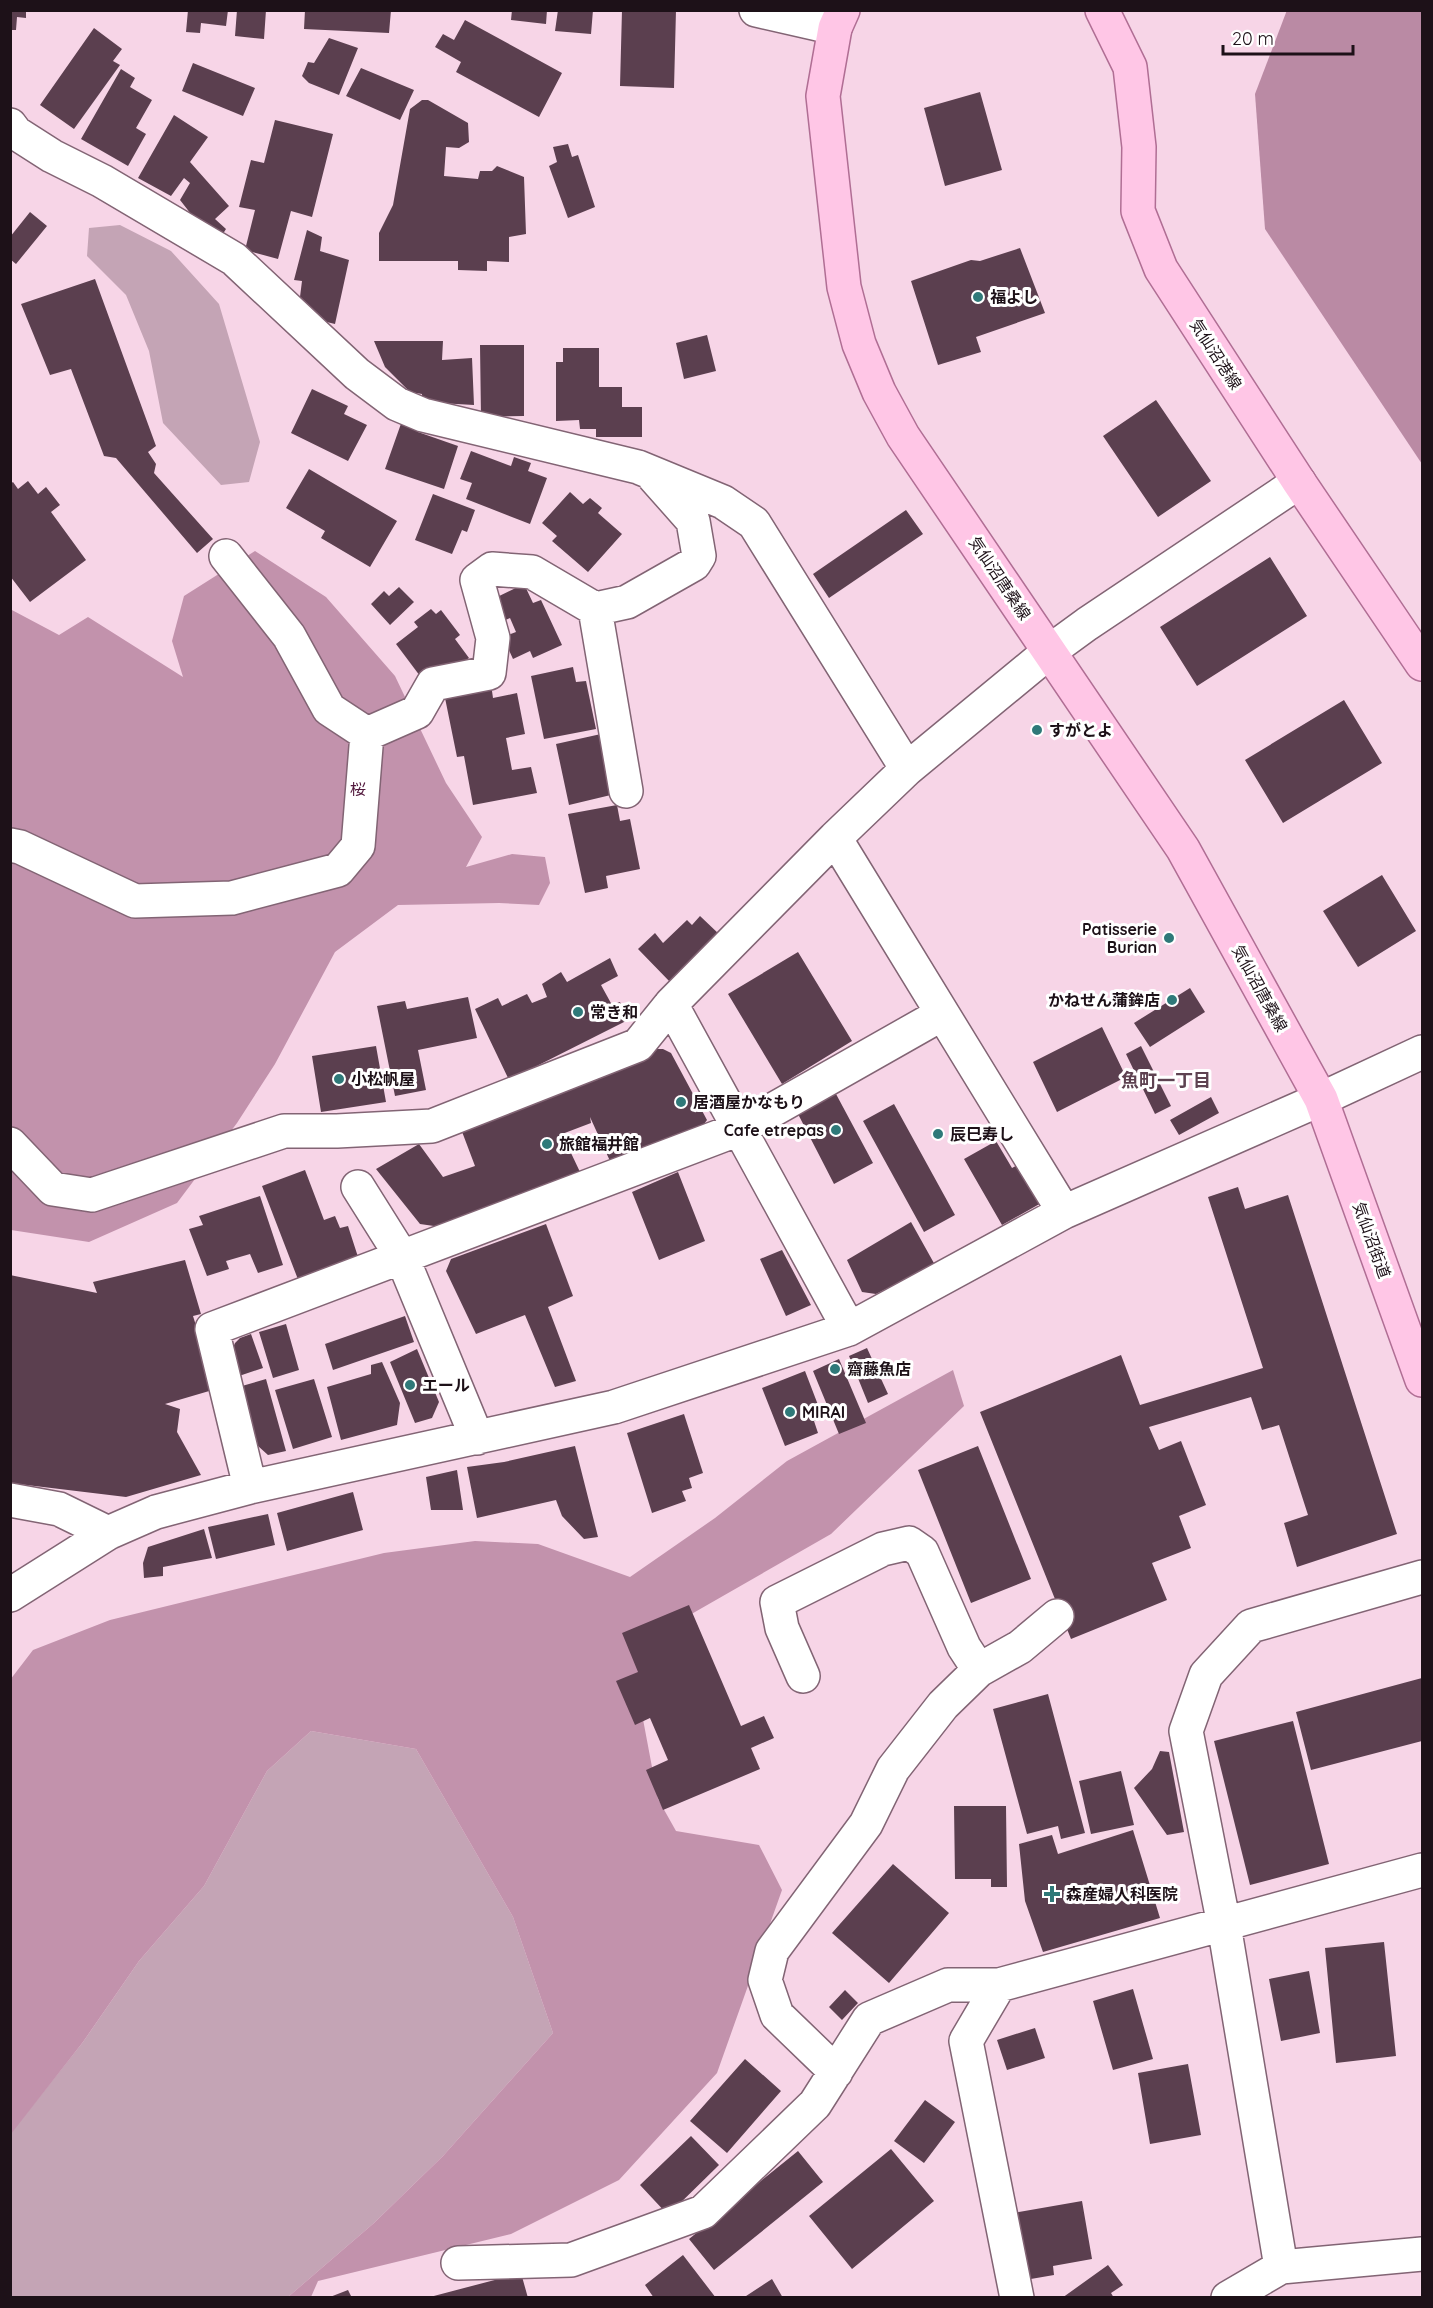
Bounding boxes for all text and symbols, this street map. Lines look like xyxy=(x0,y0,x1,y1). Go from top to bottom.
scale bar xyxy=(1223,18,1354,56)
text: 20 m xyxy=(1232,27,1274,50)
place label: 福よし xyxy=(990,287,1038,307)
marker: 福よし xyxy=(971,290,985,304)
street label: 気仙沼港線 xyxy=(1186,315,1246,393)
street label: 気仙沼唐桑線 xyxy=(965,533,1035,623)
place label: すがとよ xyxy=(1049,720,1113,740)
marker: すがとよ xyxy=(1030,723,1044,737)
park label: 桜 xyxy=(350,779,366,799)
place label: Patisserie Burian xyxy=(1082,919,1157,957)
marker: Patisserie Burian xyxy=(1162,931,1176,945)
street label: 気仙沼唐桑線 xyxy=(1228,941,1292,1035)
place label: かねせん蒲鉾店 xyxy=(1048,990,1160,1010)
marker: かねせん蒲鉾店 xyxy=(1165,993,1179,1007)
place label: 常き和 xyxy=(590,1002,638,1022)
marker: 常き和 xyxy=(571,1005,585,1019)
place label: 小松帆屋 xyxy=(351,1069,415,1089)
district label: 魚町一丁目 xyxy=(1121,1069,1211,1092)
marker: 小松帆屋 xyxy=(332,1072,346,1086)
place label: 居酒屋かなもり xyxy=(693,1092,805,1112)
marker: 居酒屋かなもり xyxy=(674,1095,688,1109)
place label: Cafe etrepas xyxy=(724,1120,824,1140)
marker: Cafe etrepas xyxy=(829,1123,843,1137)
place label: 辰巳寿し xyxy=(950,1124,1014,1144)
marker: 辰巳寿し xyxy=(931,1127,945,1141)
place label: 旅館福井館 xyxy=(559,1134,639,1154)
marker: 旅館福井館 xyxy=(540,1137,554,1151)
street label: 気仙沼街道 xyxy=(1349,1199,1395,1281)
place label: 齋藤魚店 xyxy=(847,1359,911,1379)
marker: 齋藤魚店 xyxy=(828,1362,842,1376)
place label: エール xyxy=(422,1375,470,1395)
marker: エール xyxy=(403,1378,417,1392)
place label: MIRAI xyxy=(802,1402,845,1422)
marker: MIRAI xyxy=(783,1405,797,1419)
place label: 森産婦人科医院 xyxy=(1066,1884,1178,1904)
marker: 森産婦人科医院 xyxy=(1043,1885,1061,1903)

